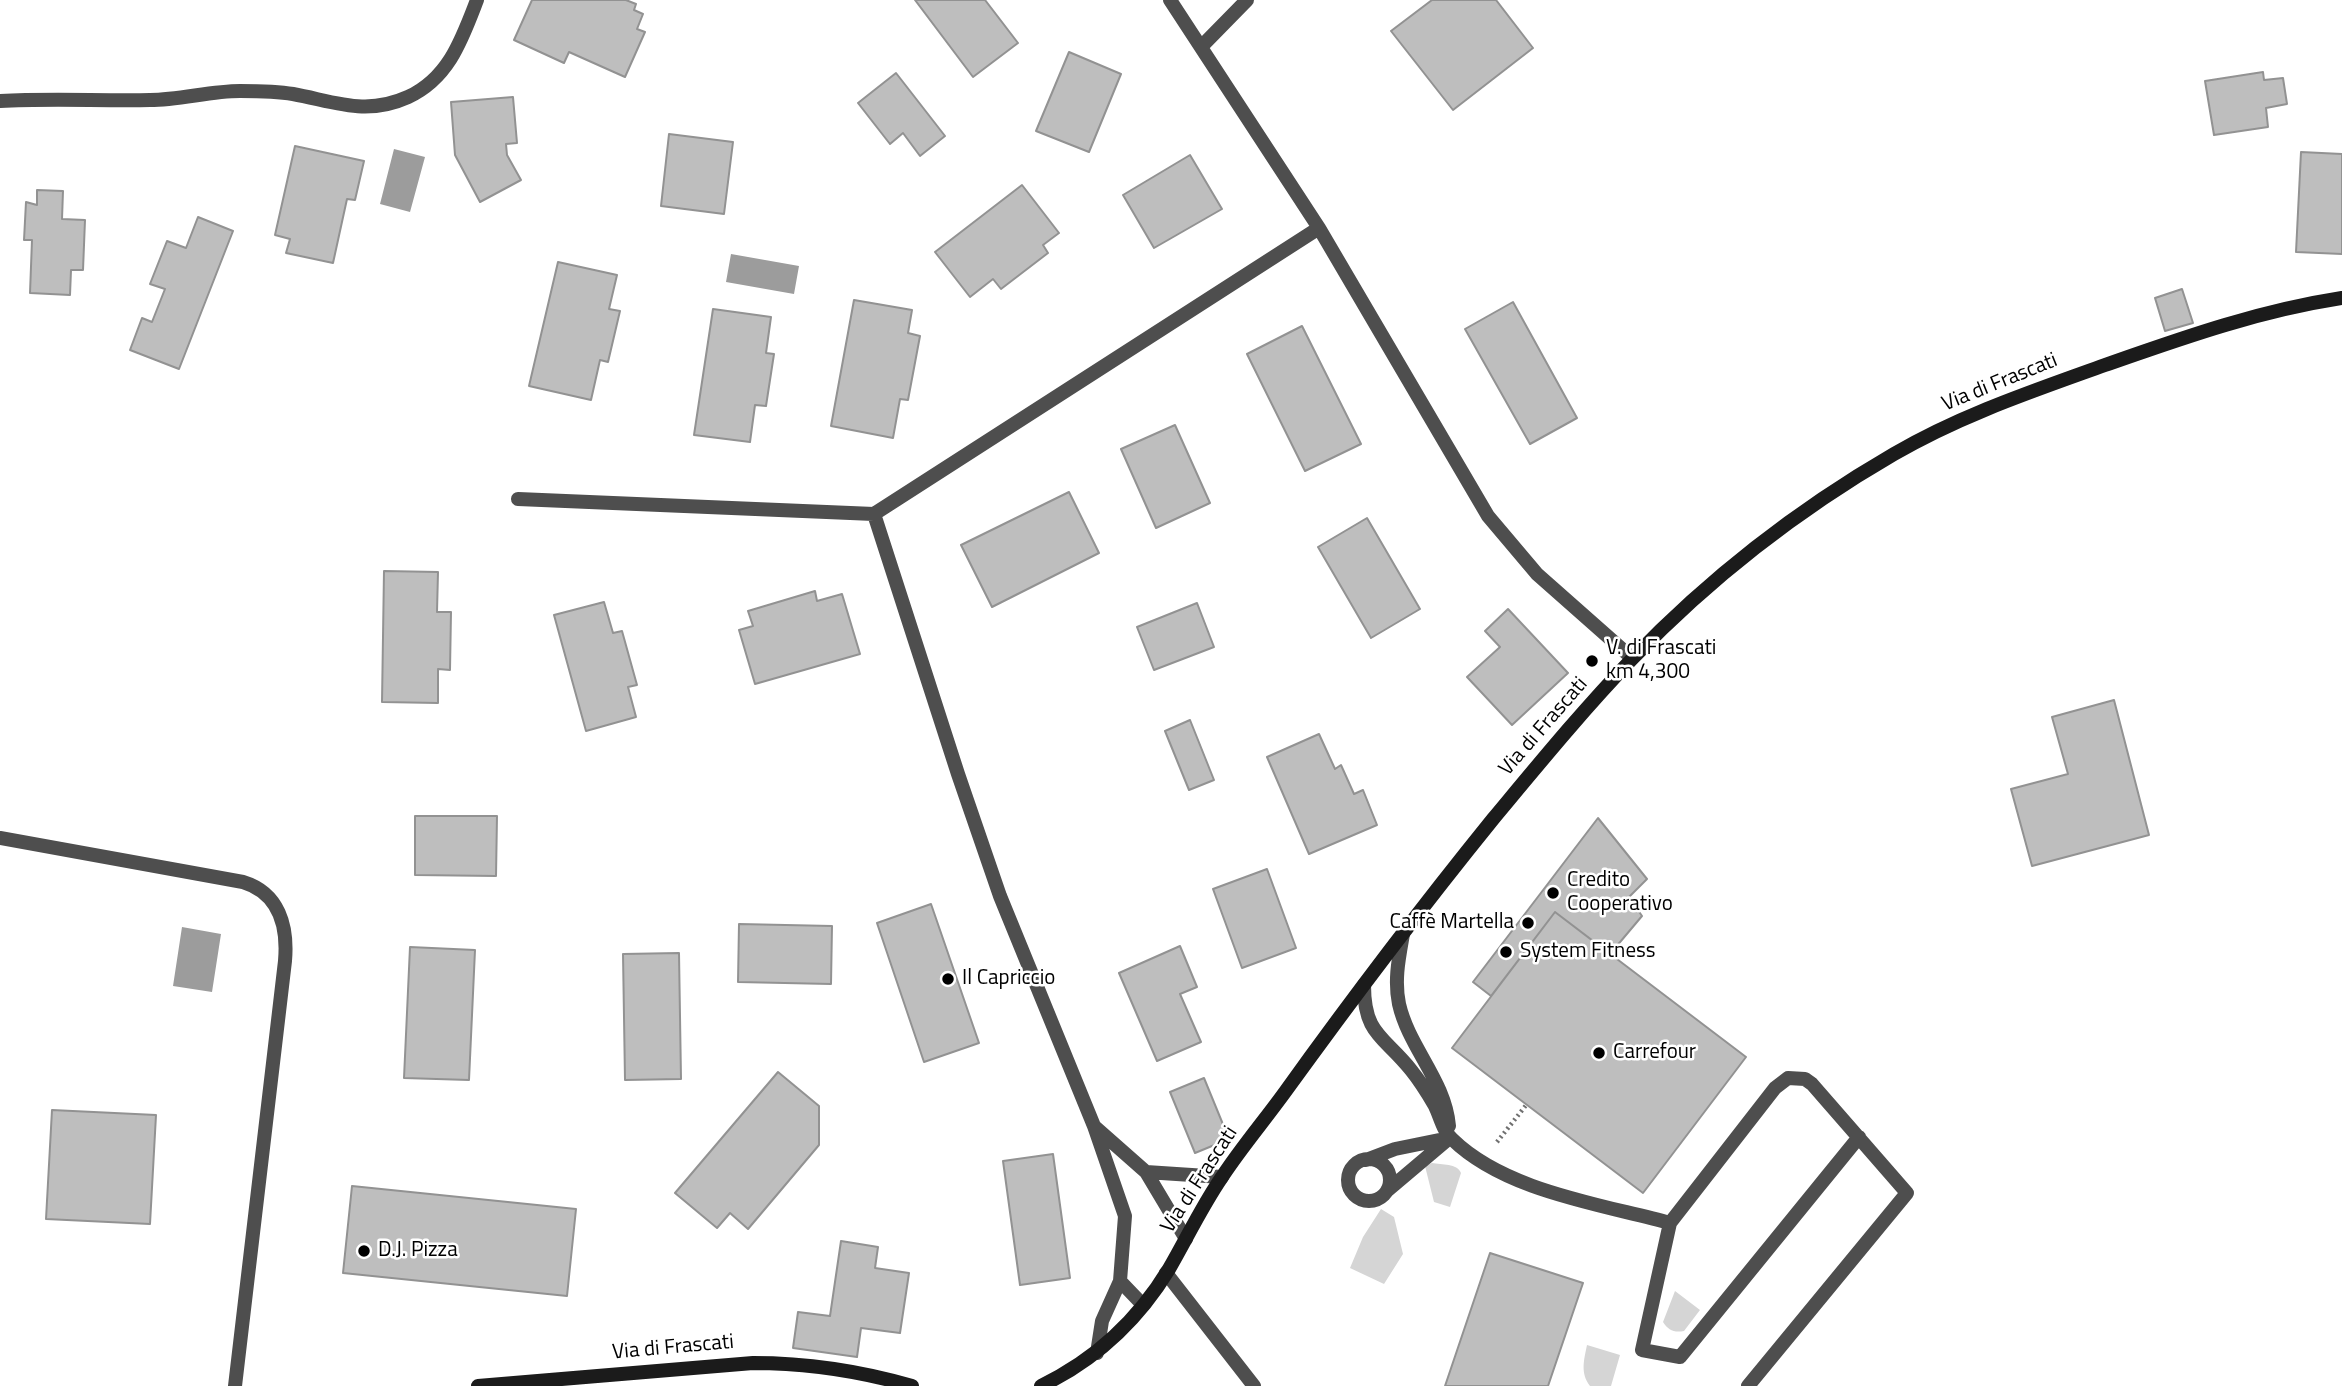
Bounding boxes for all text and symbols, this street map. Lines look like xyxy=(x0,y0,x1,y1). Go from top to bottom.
street label: Via di Frascati xyxy=(1939,348,2061,418)
place label: V. di Frascati km 4,300 xyxy=(1606,636,1716,686)
marker: V. di Frascati km 4,300 xyxy=(1584,653,1600,669)
street label: Via di Frascati xyxy=(1494,673,1594,781)
place label: Credito Cooperativo xyxy=(1567,868,1673,918)
marker: Credito Cooperativo xyxy=(1545,885,1561,901)
place label: Caffè Martella xyxy=(1389,910,1514,936)
marker: Caffè Martella xyxy=(1520,915,1536,931)
place label: System Fitness xyxy=(1520,939,1656,965)
marker: System Fitness xyxy=(1498,944,1514,960)
place label: Il Capriccio xyxy=(962,966,1055,992)
marker: Il Capriccio xyxy=(940,971,956,987)
place label: Carrefour xyxy=(1613,1040,1696,1066)
marker: Carrefour xyxy=(1591,1045,1607,1061)
street label: Via di Frascati xyxy=(1156,1122,1244,1238)
place label: D.J. Pizza xyxy=(378,1238,458,1264)
marker: D.J. Pizza xyxy=(356,1243,372,1259)
street label: Via di Frascati xyxy=(611,1330,735,1366)

